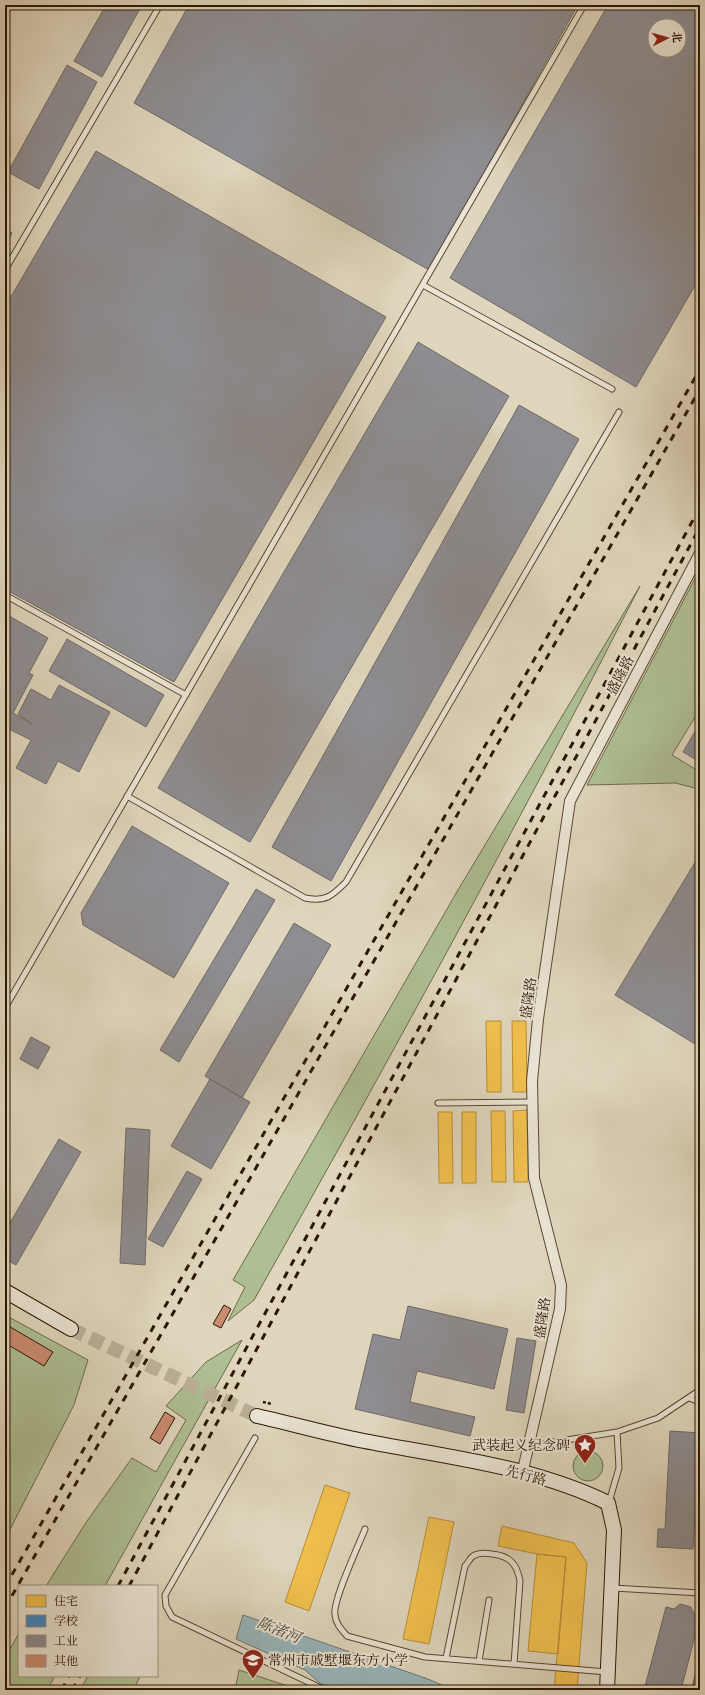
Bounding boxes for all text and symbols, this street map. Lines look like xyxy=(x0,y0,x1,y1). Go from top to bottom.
north arrow xyxy=(647,18,687,58)
text: 北 xyxy=(667,31,684,43)
street label: 盛隆路 xyxy=(603,653,640,699)
street label: 盛隆路 xyxy=(517,976,543,1020)
street label: 盛隆路 xyxy=(531,1296,557,1341)
place icon: 武装起义纪念碑 xyxy=(572,1432,598,1465)
place label: 武装起义纪念碑 xyxy=(472,1437,570,1457)
street label: 先行路 xyxy=(503,1462,548,1492)
legend xyxy=(18,1585,158,1677)
text: 住宅 xyxy=(54,1593,78,1611)
text: 学校 xyxy=(54,1613,78,1631)
water label: 陈渚河 xyxy=(254,1613,306,1651)
text: 工业 xyxy=(54,1633,78,1651)
school or university icon: 常州市戚墅堰东方小学 xyxy=(240,1647,266,1680)
place label: 常州市戚墅堰东方小学 xyxy=(268,1652,408,1672)
text: 其他 xyxy=(54,1653,78,1671)

